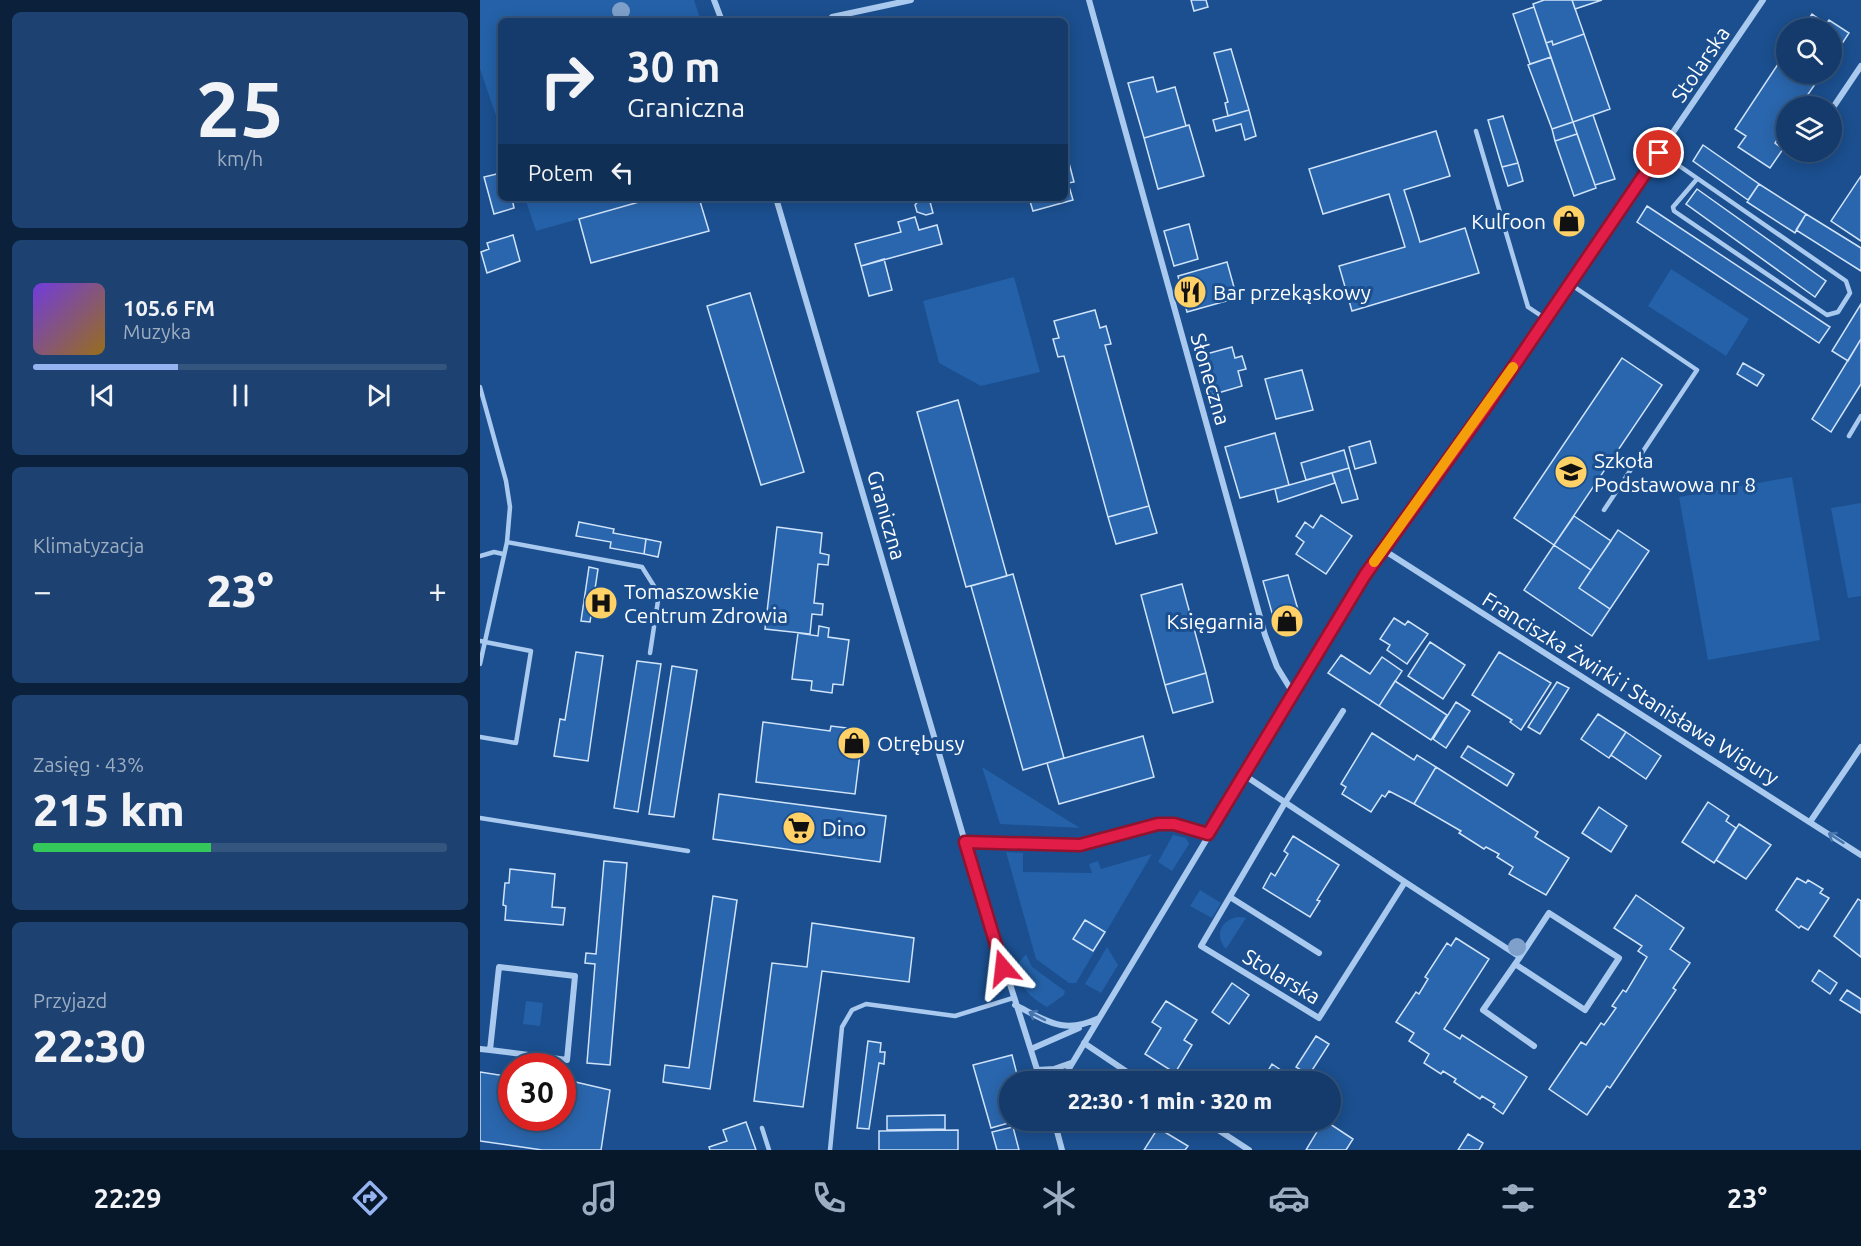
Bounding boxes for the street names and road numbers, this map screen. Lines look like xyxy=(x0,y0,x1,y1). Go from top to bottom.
street label: Stolarska xyxy=(1666,22,1734,106)
street label: Słoneczna xyxy=(1186,330,1236,428)
street label: Graniczna xyxy=(863,467,911,563)
street label: Franciszka Żwirki i Stanisława Wigury xyxy=(1478,586,1784,790)
street label: Stolarska xyxy=(1239,943,1325,1009)

